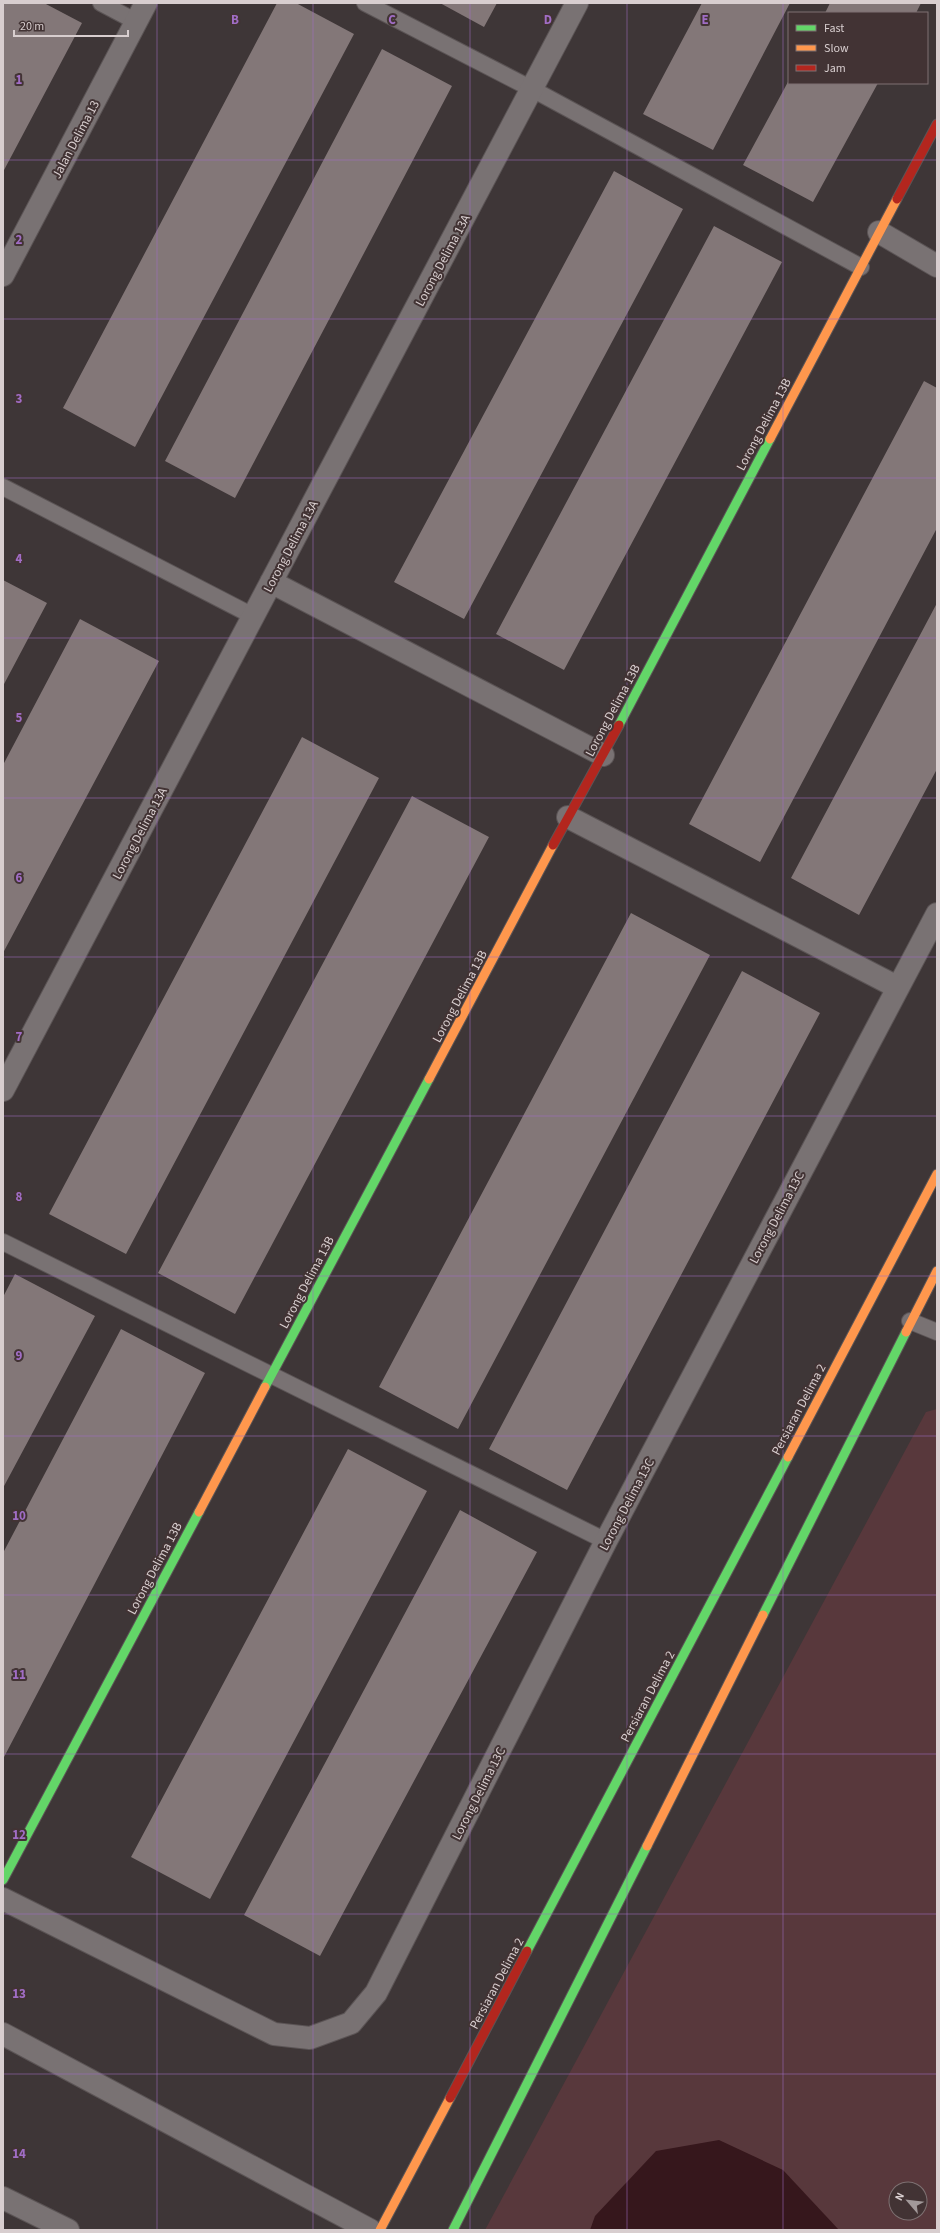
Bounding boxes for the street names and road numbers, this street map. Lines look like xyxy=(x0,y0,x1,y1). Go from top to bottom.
street label: Jalan Delima 13 xyxy=(48,97,104,182)
street label: Lorong Delima 13A xyxy=(411,210,475,310)
street label: Lorong Delima 13B xyxy=(732,375,796,474)
street label: Lorong Delima 13A xyxy=(259,496,323,596)
street label: Lorong Delima 13B xyxy=(581,661,645,760)
street label: Lorong Delima 13A xyxy=(108,783,172,883)
street label: Lorong Delima 13B xyxy=(428,947,492,1046)
street label: Lorong Delima 13C xyxy=(745,1168,809,1267)
street label: Lorong Delima 13B xyxy=(275,1233,339,1332)
street label: Persiaran Delima 2 xyxy=(767,1361,831,1458)
street label: Lorong Delima 13C xyxy=(595,1455,659,1554)
street label: Lorong Delima 13B xyxy=(123,1519,187,1618)
street label: Persiaran Delima 2 xyxy=(616,1648,680,1745)
street label: Lorong Delima 13C xyxy=(448,1744,510,1843)
street label: Persiaran Delima 2 xyxy=(465,1935,529,2032)

